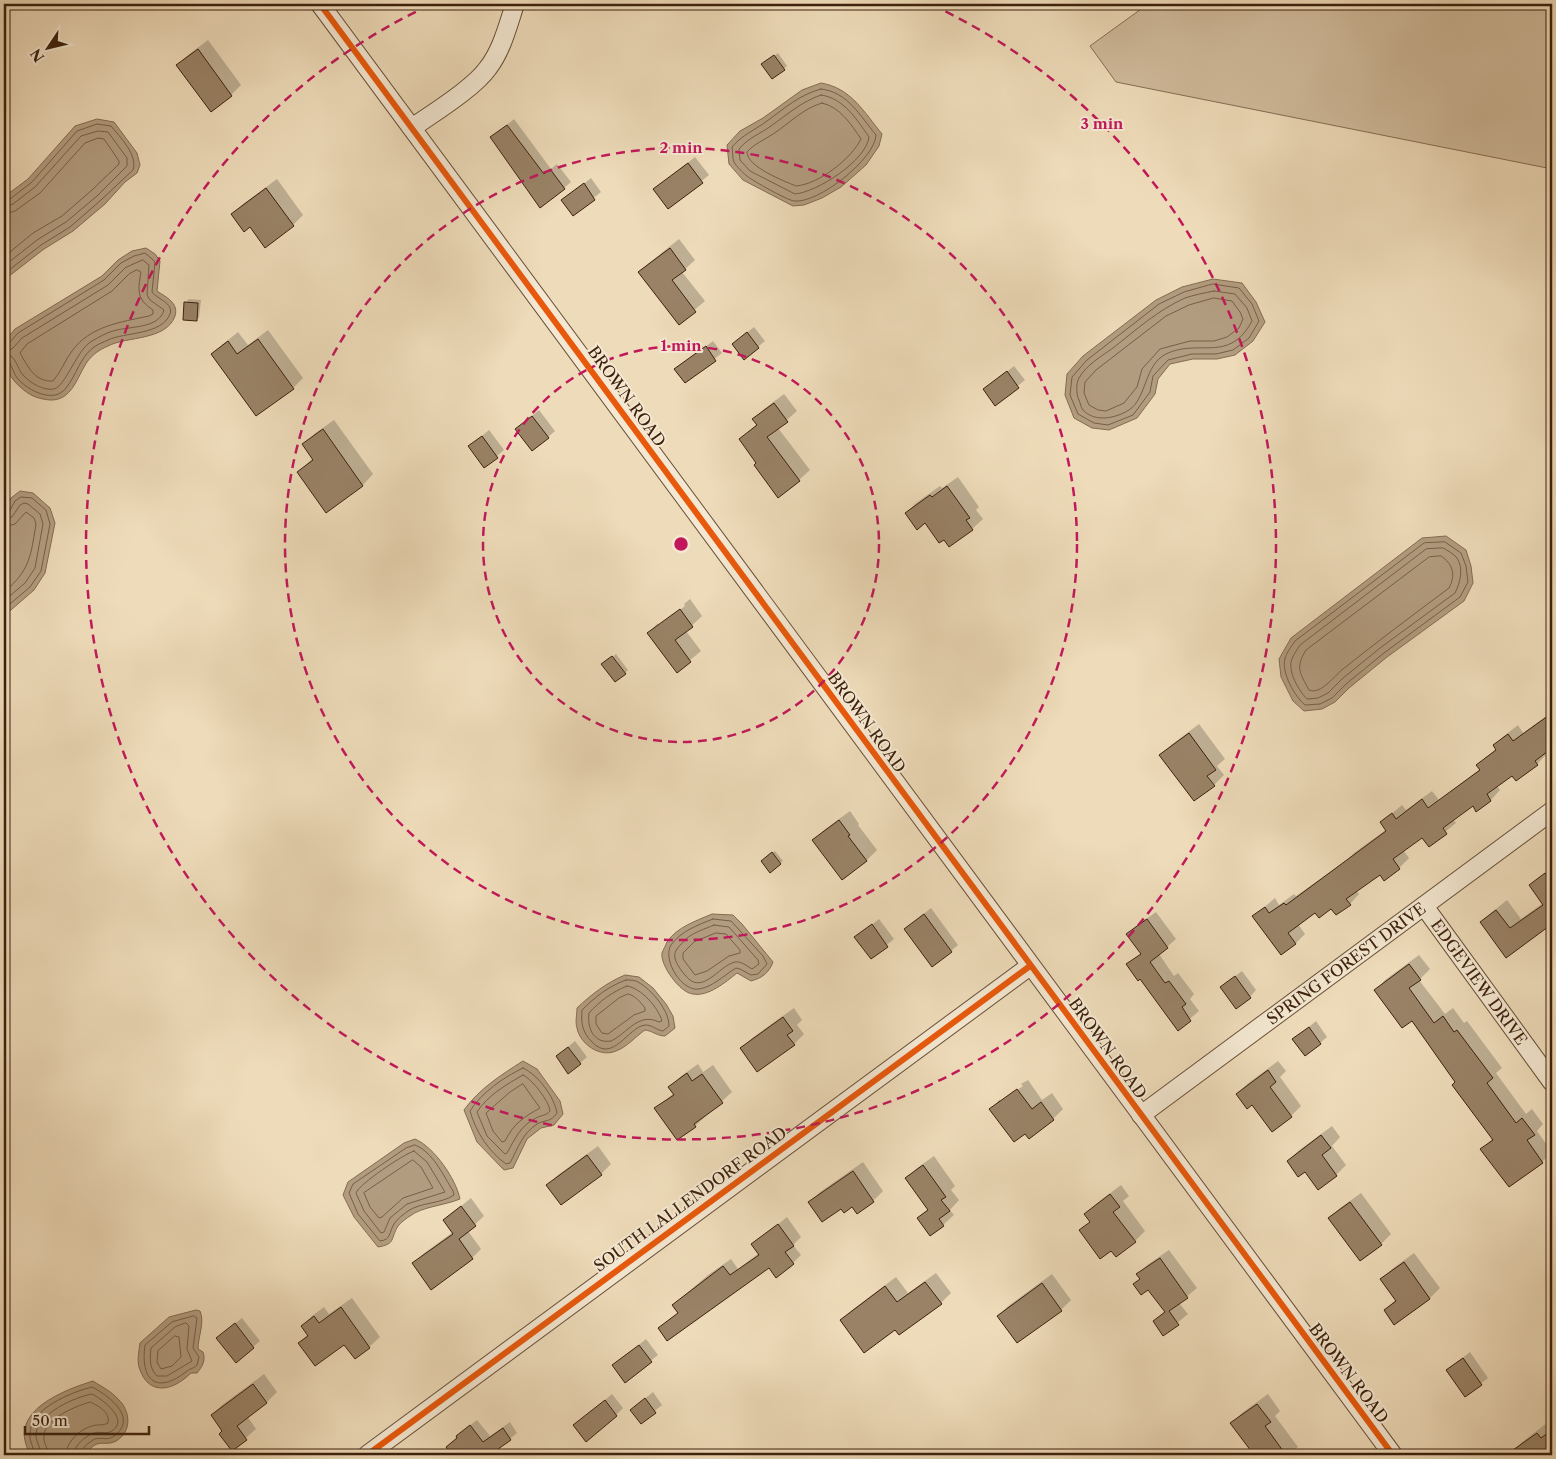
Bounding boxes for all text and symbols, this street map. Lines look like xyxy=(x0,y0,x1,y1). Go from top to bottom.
north arrow xyxy=(22,22,72,72)
text: N xyxy=(26,45,48,66)
text: 3 min xyxy=(1081,114,1124,133)
text: 2 min xyxy=(659,138,703,157)
text: 1 min xyxy=(660,336,702,355)
street label: BROWN ROAD xyxy=(584,342,670,450)
centre of rings xyxy=(672,535,690,553)
street label: BROWN ROAD xyxy=(824,668,910,776)
street label: SPRING FOREST DRIVE xyxy=(1263,898,1429,1029)
street label: EDGEVIEW DRIVE xyxy=(1427,915,1532,1049)
street label: BROWN ROAD xyxy=(1065,994,1151,1102)
street label: SOUTH LALLENDORF ROAD xyxy=(590,1122,790,1276)
street label: BROWN ROAD xyxy=(1305,1319,1393,1427)
scale bar xyxy=(25,1404,149,1436)
text: 50 m xyxy=(32,1411,68,1430)

